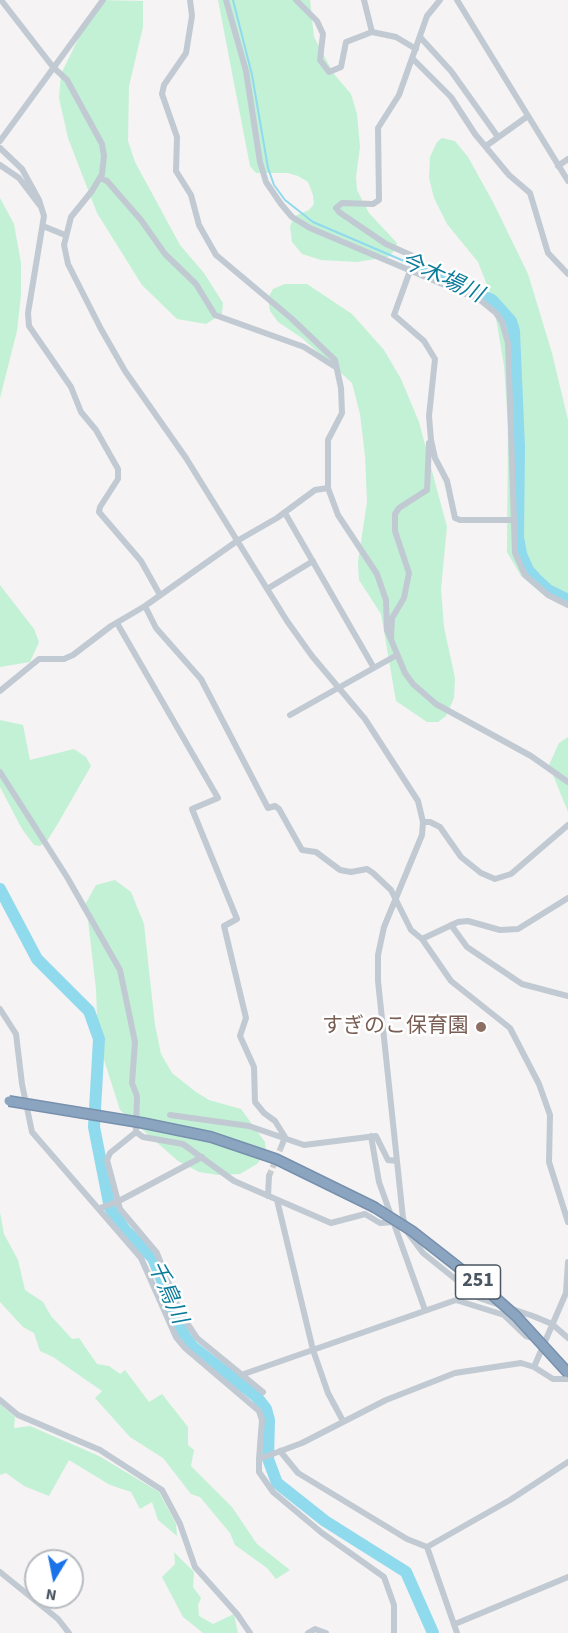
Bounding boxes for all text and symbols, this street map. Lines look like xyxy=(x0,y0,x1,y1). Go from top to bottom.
water label: 今木場川 xyxy=(396,248,486,310)
place label: すぎのこ保育園 xyxy=(322,1014,469,1040)
marker: すぎのこ保育園 xyxy=(474,1020,488,1034)
water label: 千鳥川 xyxy=(141,1257,191,1329)
road number: 251 xyxy=(456,1265,500,1299)
north arrow xyxy=(24,1549,84,1609)
text: N xyxy=(44,1583,58,1607)

